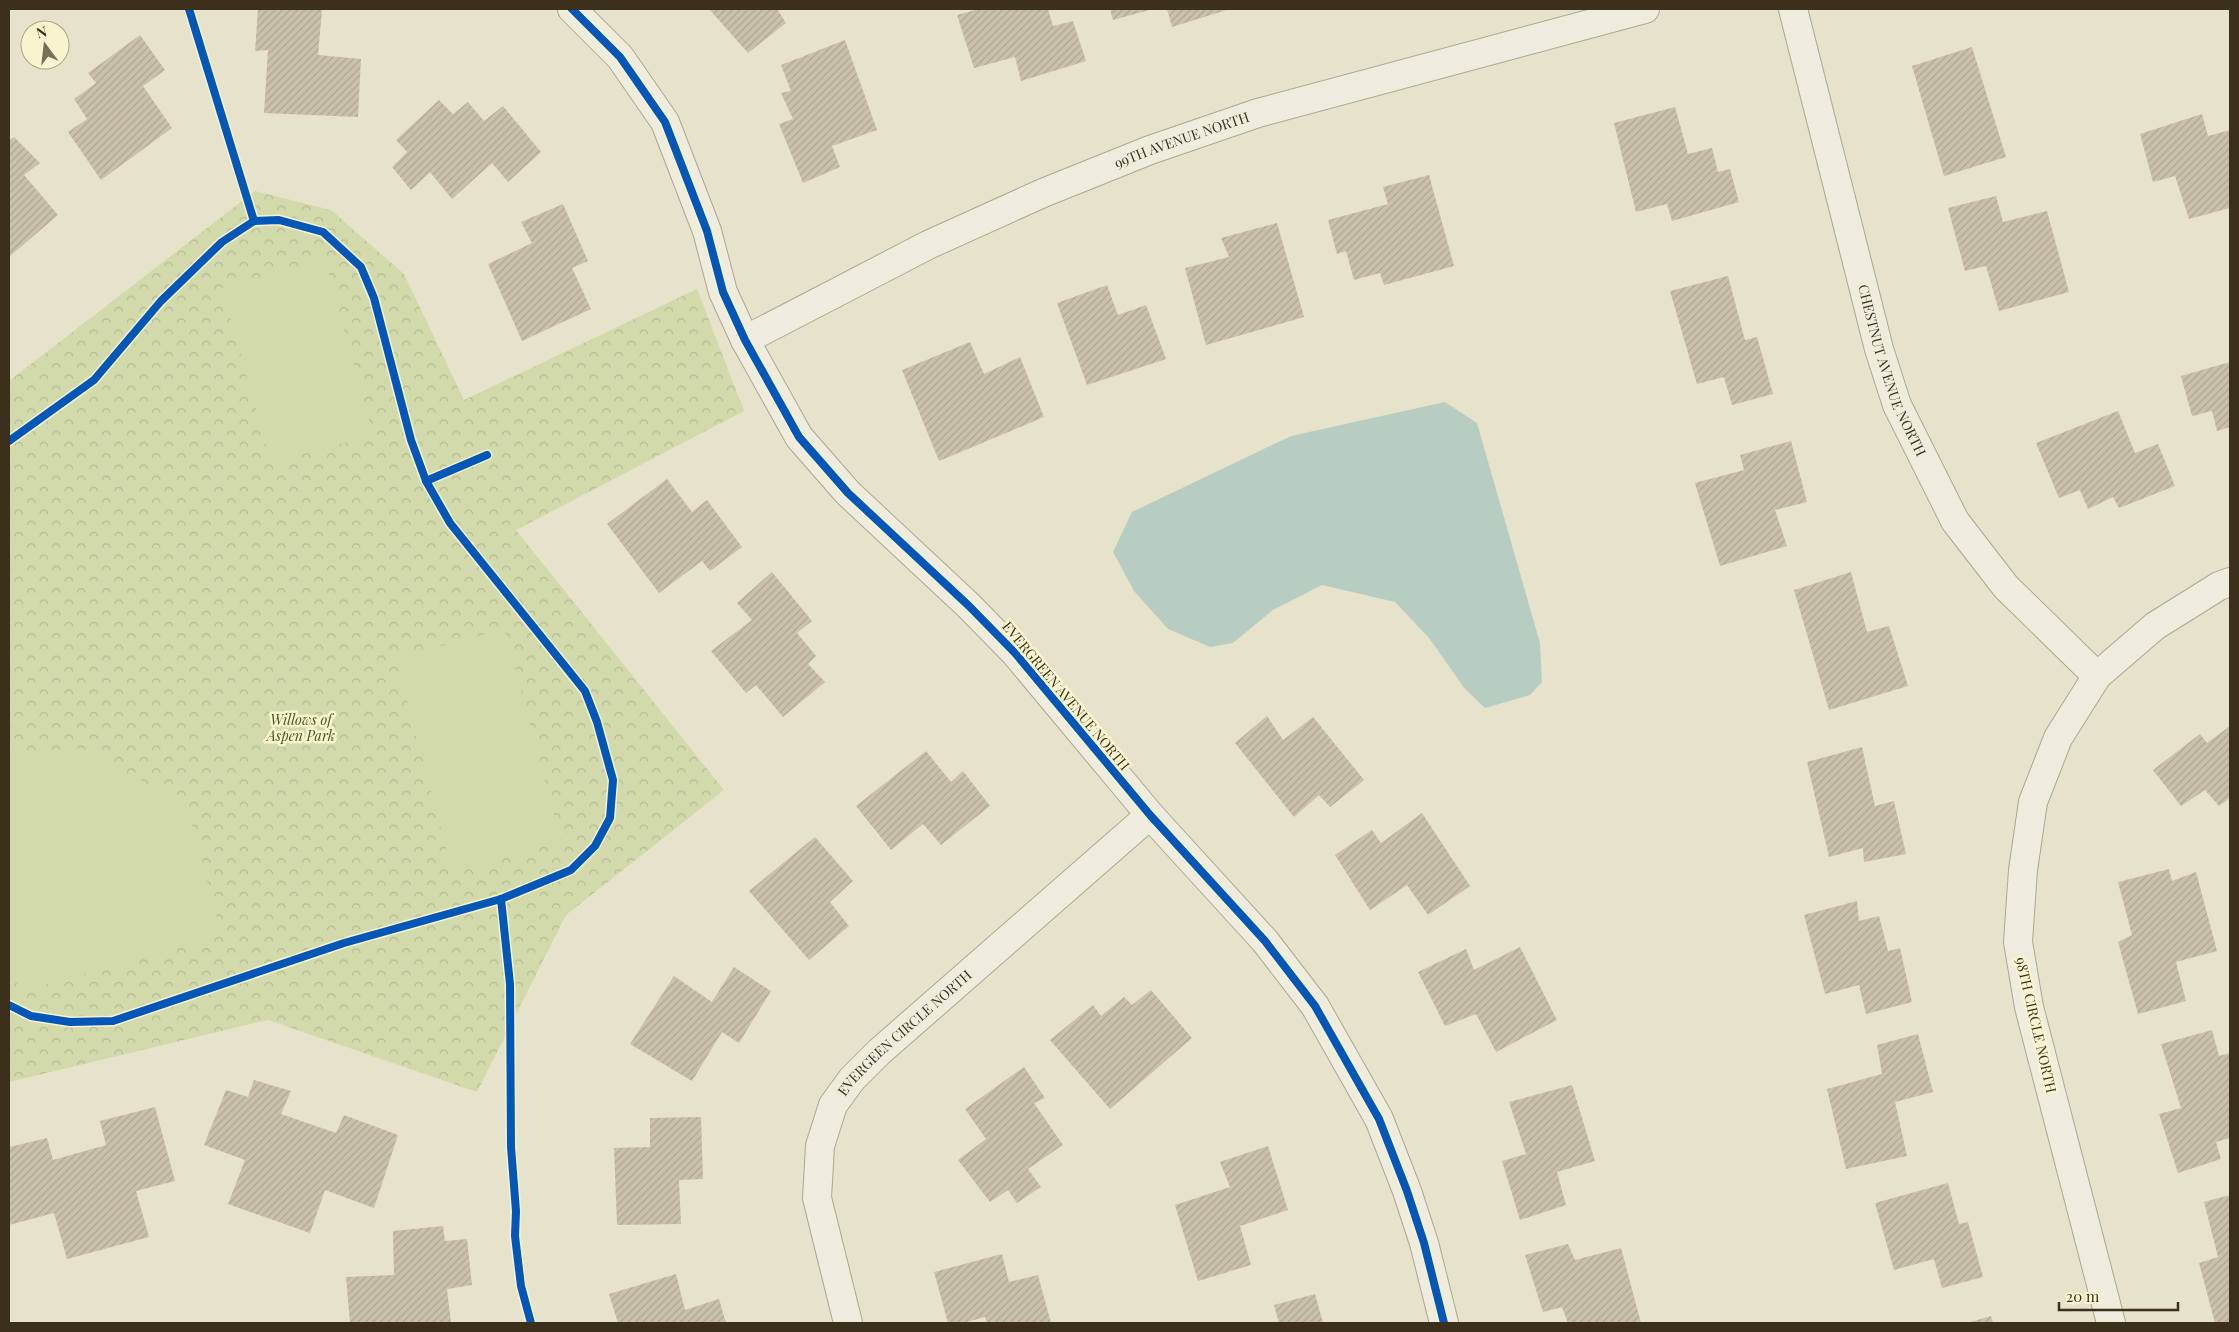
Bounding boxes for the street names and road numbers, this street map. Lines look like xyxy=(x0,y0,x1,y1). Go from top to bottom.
street label: 99TH AVENUE NORTH xyxy=(1111,107,1252,172)
street label: CHESTNUT AVENUE NORTH xyxy=(1854,282,1931,460)
street label: EVERGREEN AVENUE NORTH xyxy=(998,617,1135,774)
street label: 98TH CIRCLE NORTH xyxy=(2012,955,2061,1095)
street label: EVERGEEN CIRCLE NORTH xyxy=(833,965,976,1099)

